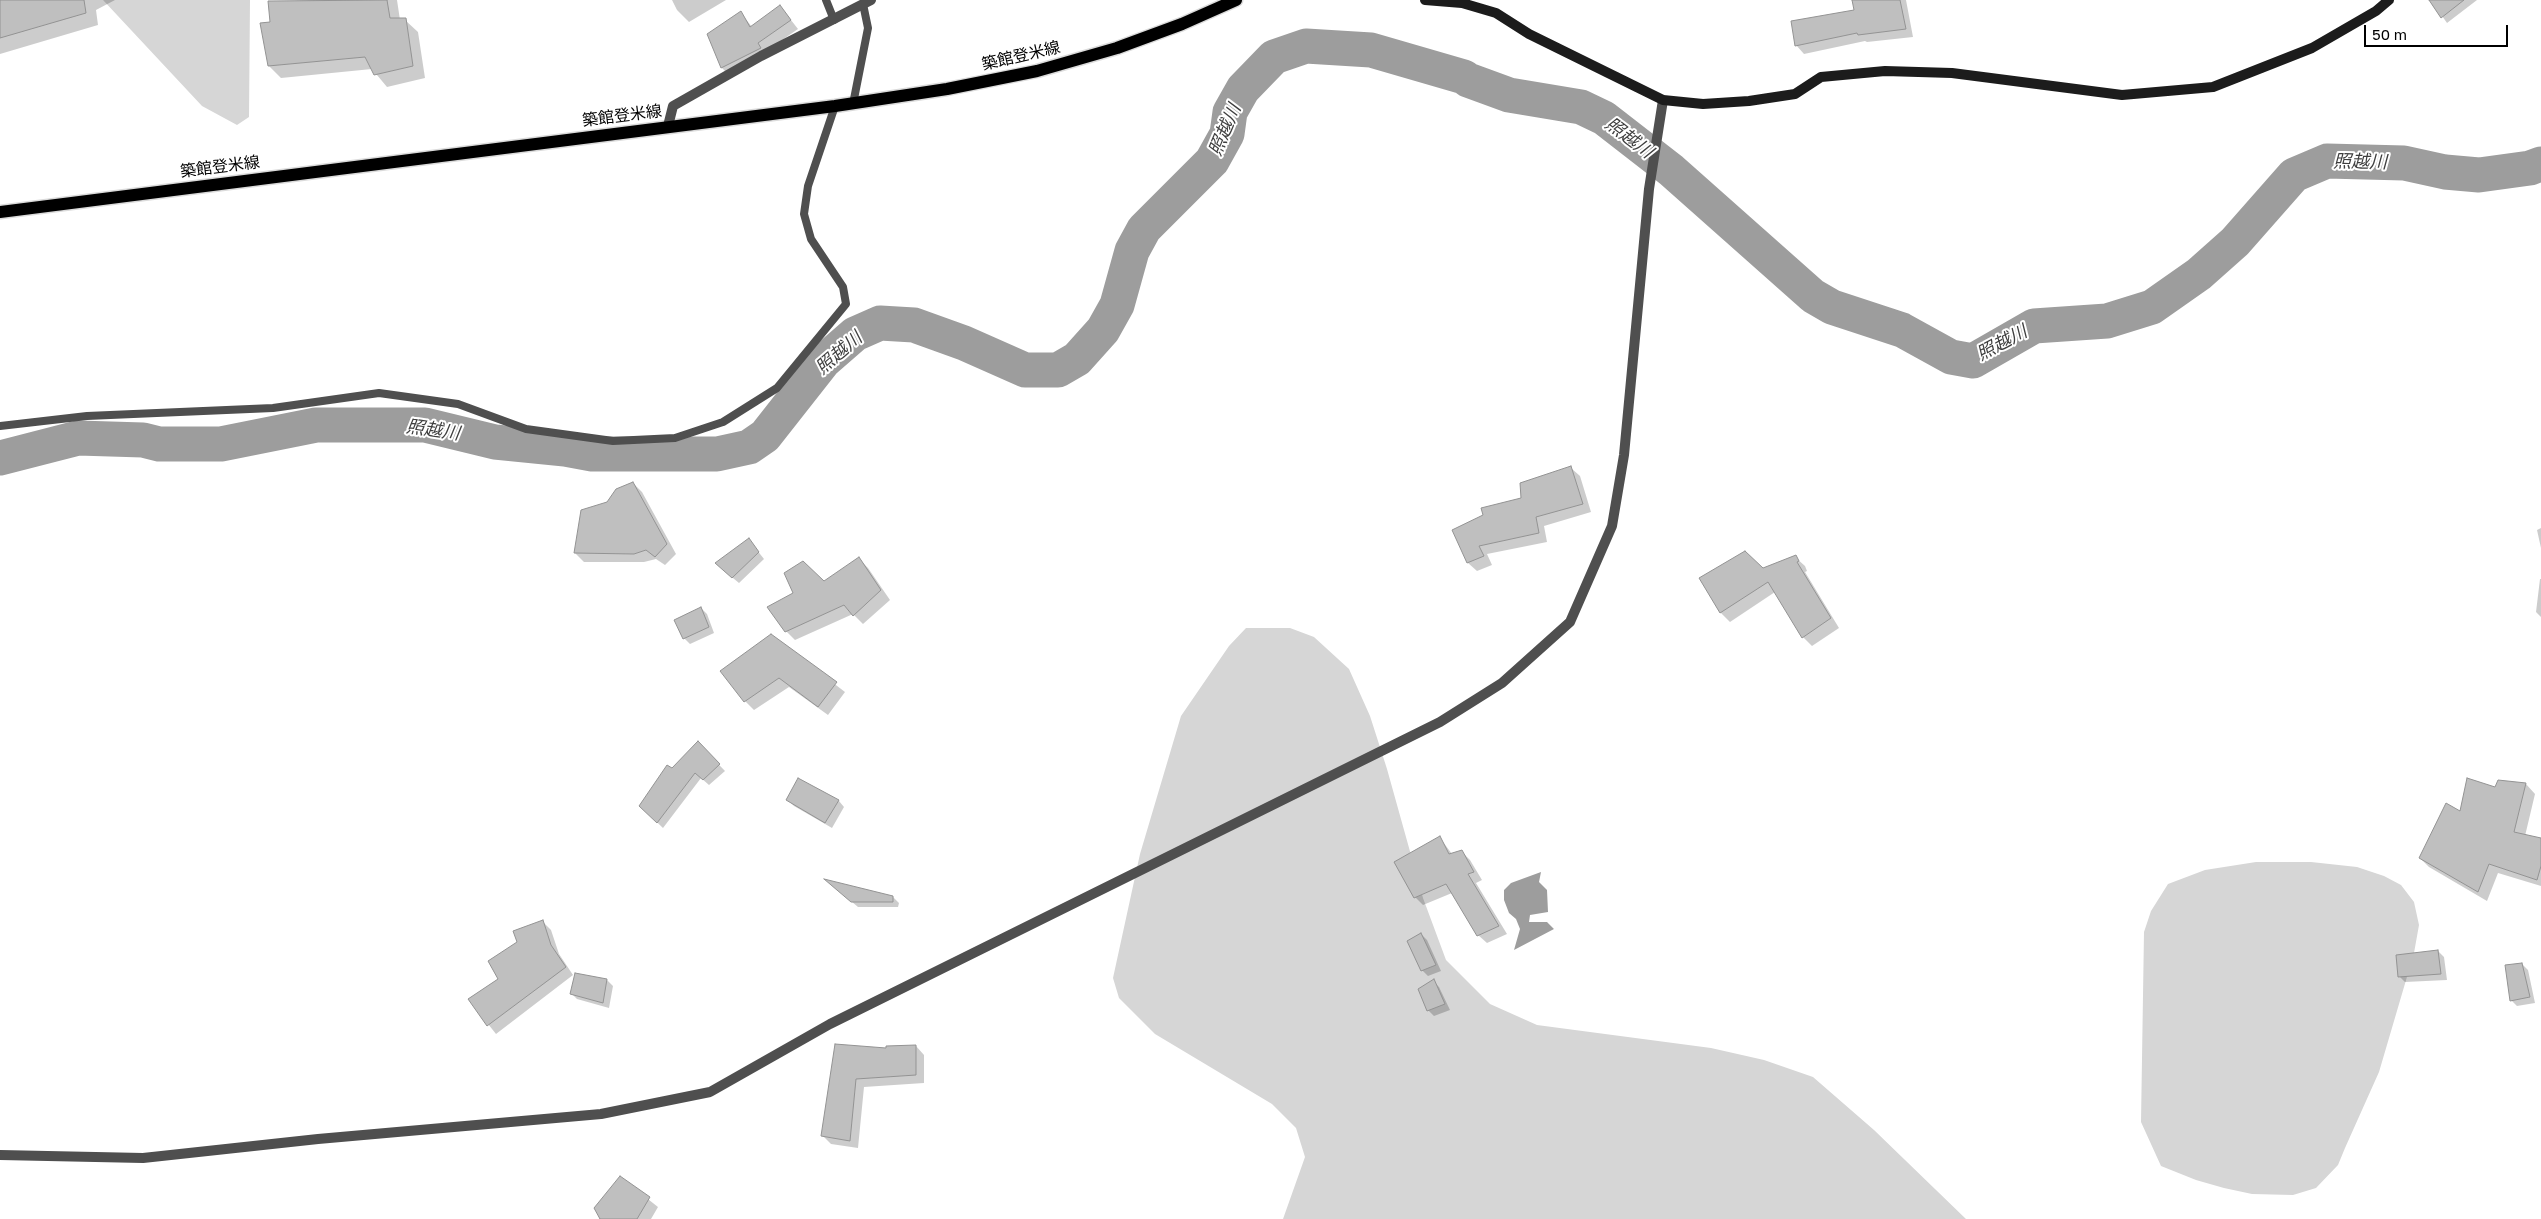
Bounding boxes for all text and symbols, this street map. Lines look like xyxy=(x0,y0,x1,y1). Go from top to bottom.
scale bar xyxy=(2366,15,2510,47)
text: 50 m xyxy=(2372,25,2407,43)
street label: 築館登米線 xyxy=(980,38,1062,74)
water label: 照越川 xyxy=(1205,101,1245,159)
street label: 築館登米線 xyxy=(581,102,663,130)
water label: 照越川 xyxy=(1601,113,1657,163)
water label: 照越川 xyxy=(2333,151,2387,173)
street label: 築館登米線 xyxy=(179,153,261,181)
water label: 照越川 xyxy=(1973,321,2031,365)
water label: 照越川 xyxy=(812,327,866,379)
water label: 照越川 xyxy=(405,416,461,444)

